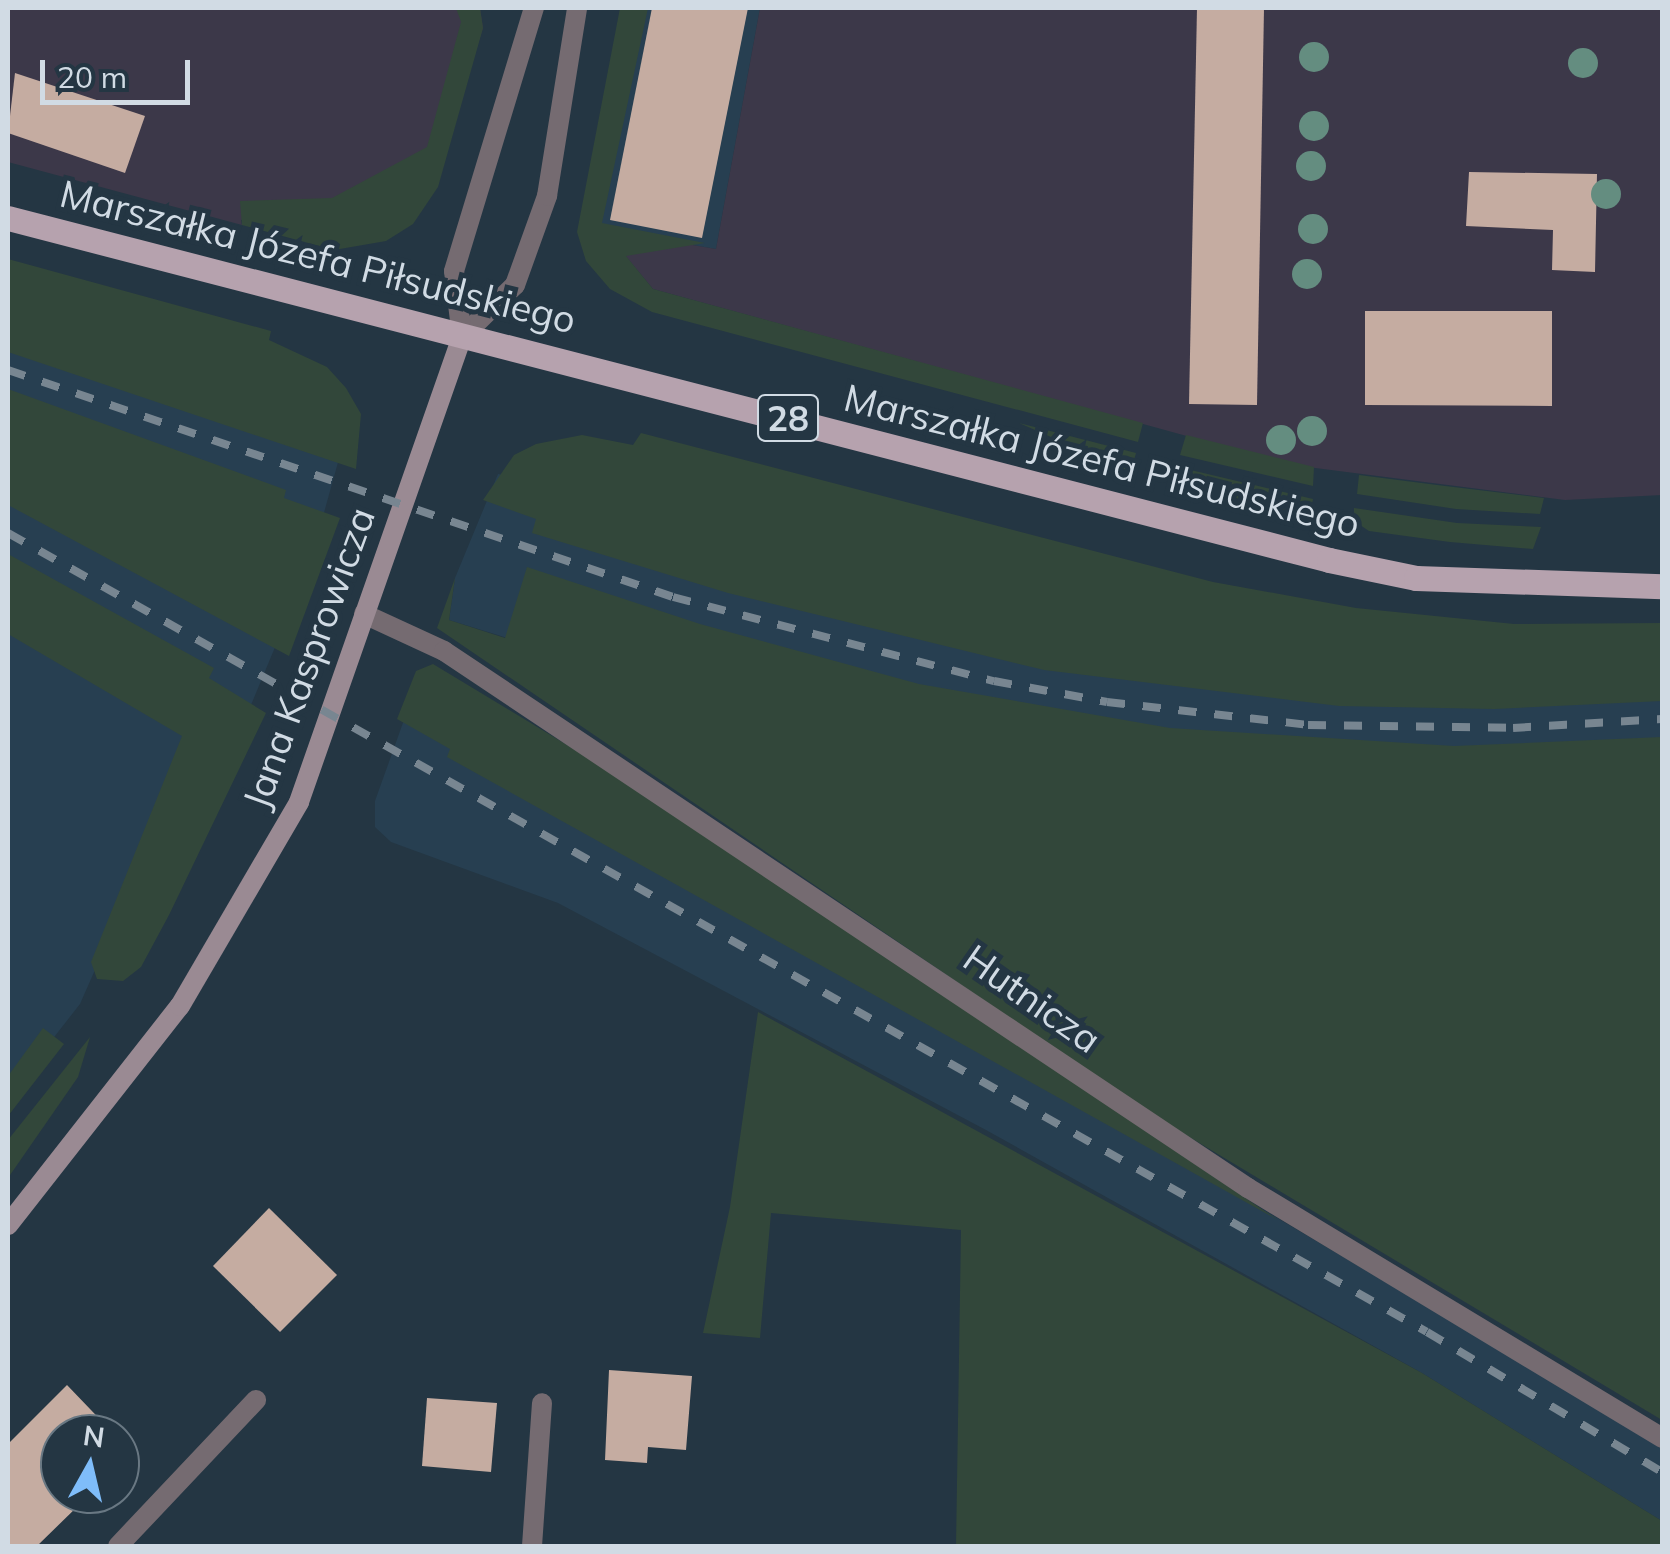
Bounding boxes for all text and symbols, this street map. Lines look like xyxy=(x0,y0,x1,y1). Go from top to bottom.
scale bar xyxy=(45,40,195,102)
text: 20 m xyxy=(57,58,127,96)
street label: Marszałka Józefa Piłsudskiego xyxy=(56,171,580,343)
street label: Marszałka Józefa Piłsudskiego xyxy=(840,375,1364,547)
road number: 28 xyxy=(756,388,820,448)
street label: Jana Kasprowicza xyxy=(233,501,385,815)
street label: Hutnicza xyxy=(955,935,1109,1063)
north arrow xyxy=(40,1414,140,1514)
text: N xyxy=(81,1417,107,1455)

